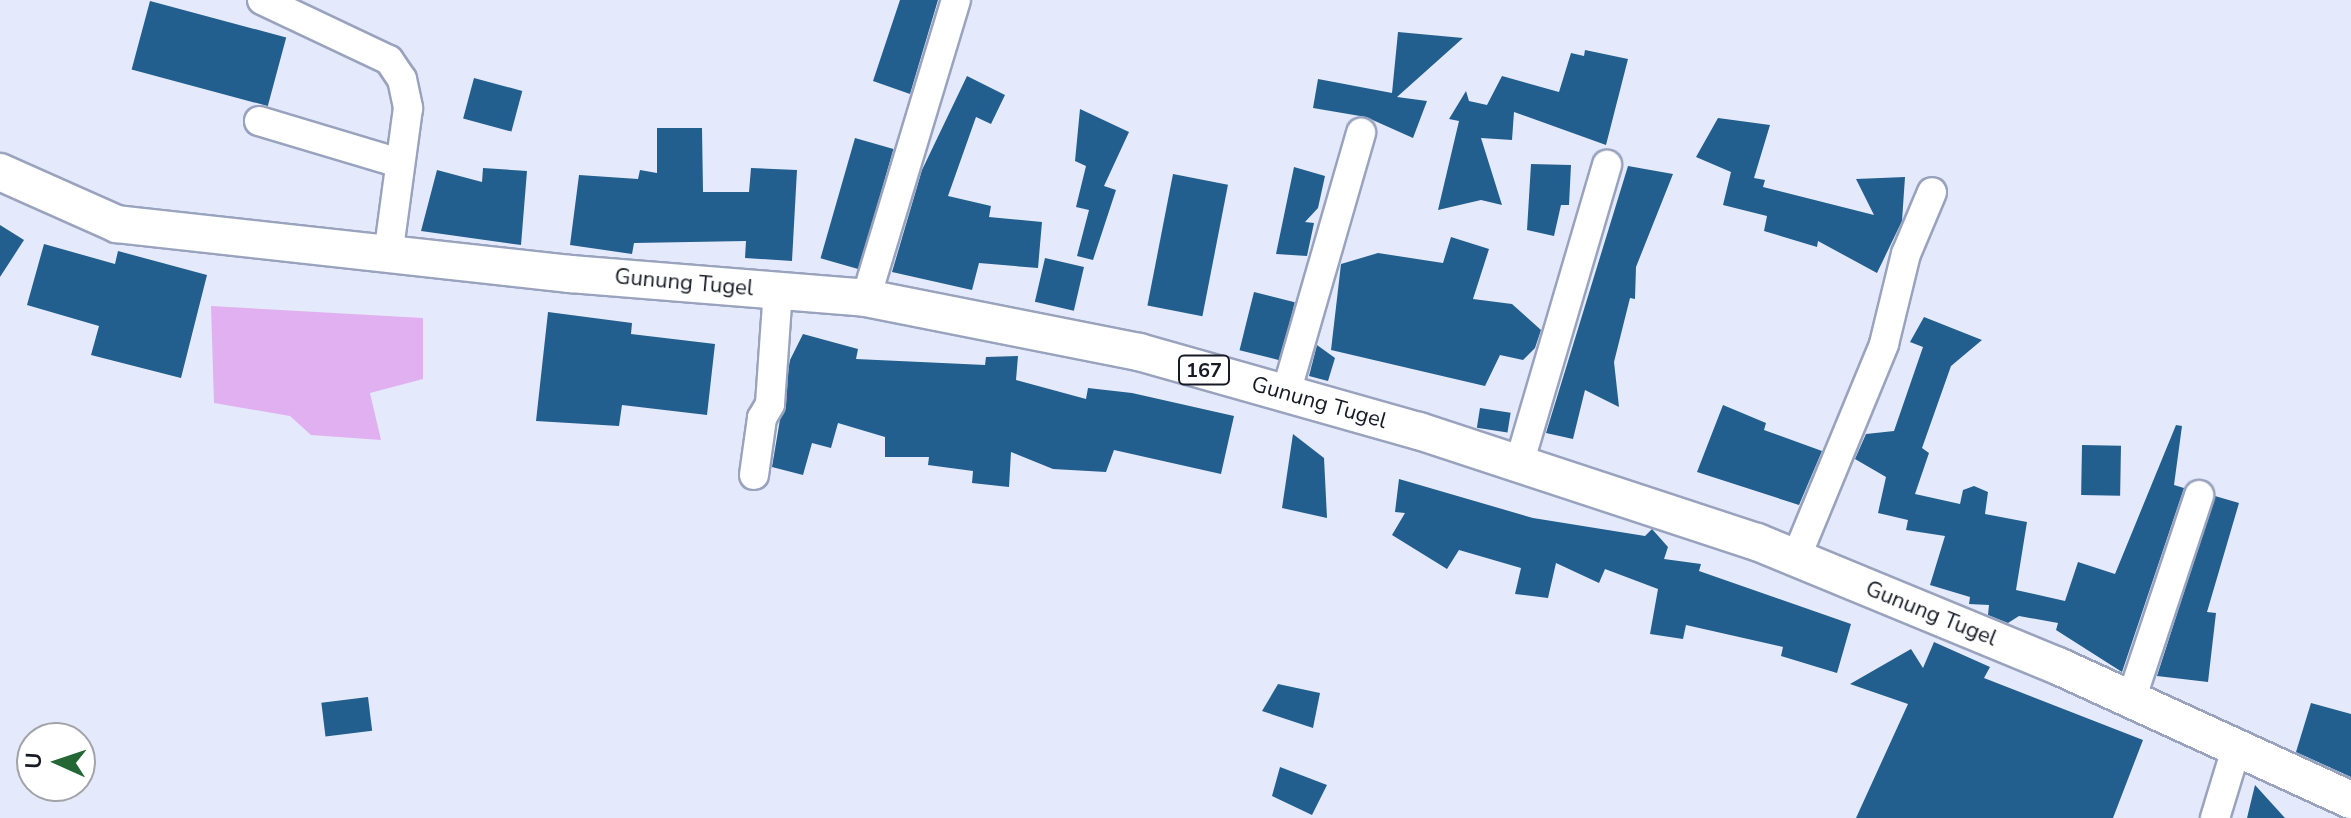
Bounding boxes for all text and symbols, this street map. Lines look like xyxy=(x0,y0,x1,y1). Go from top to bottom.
street label: Gunung Tugel xyxy=(613,264,755,302)
road number: 167 xyxy=(1178,354,1230,386)
street label: Gunung Tugel xyxy=(1248,371,1390,435)
street label: Gunung Tugel xyxy=(1861,576,2001,652)
north arrow xyxy=(16,722,96,802)
text: U xyxy=(19,752,49,770)

